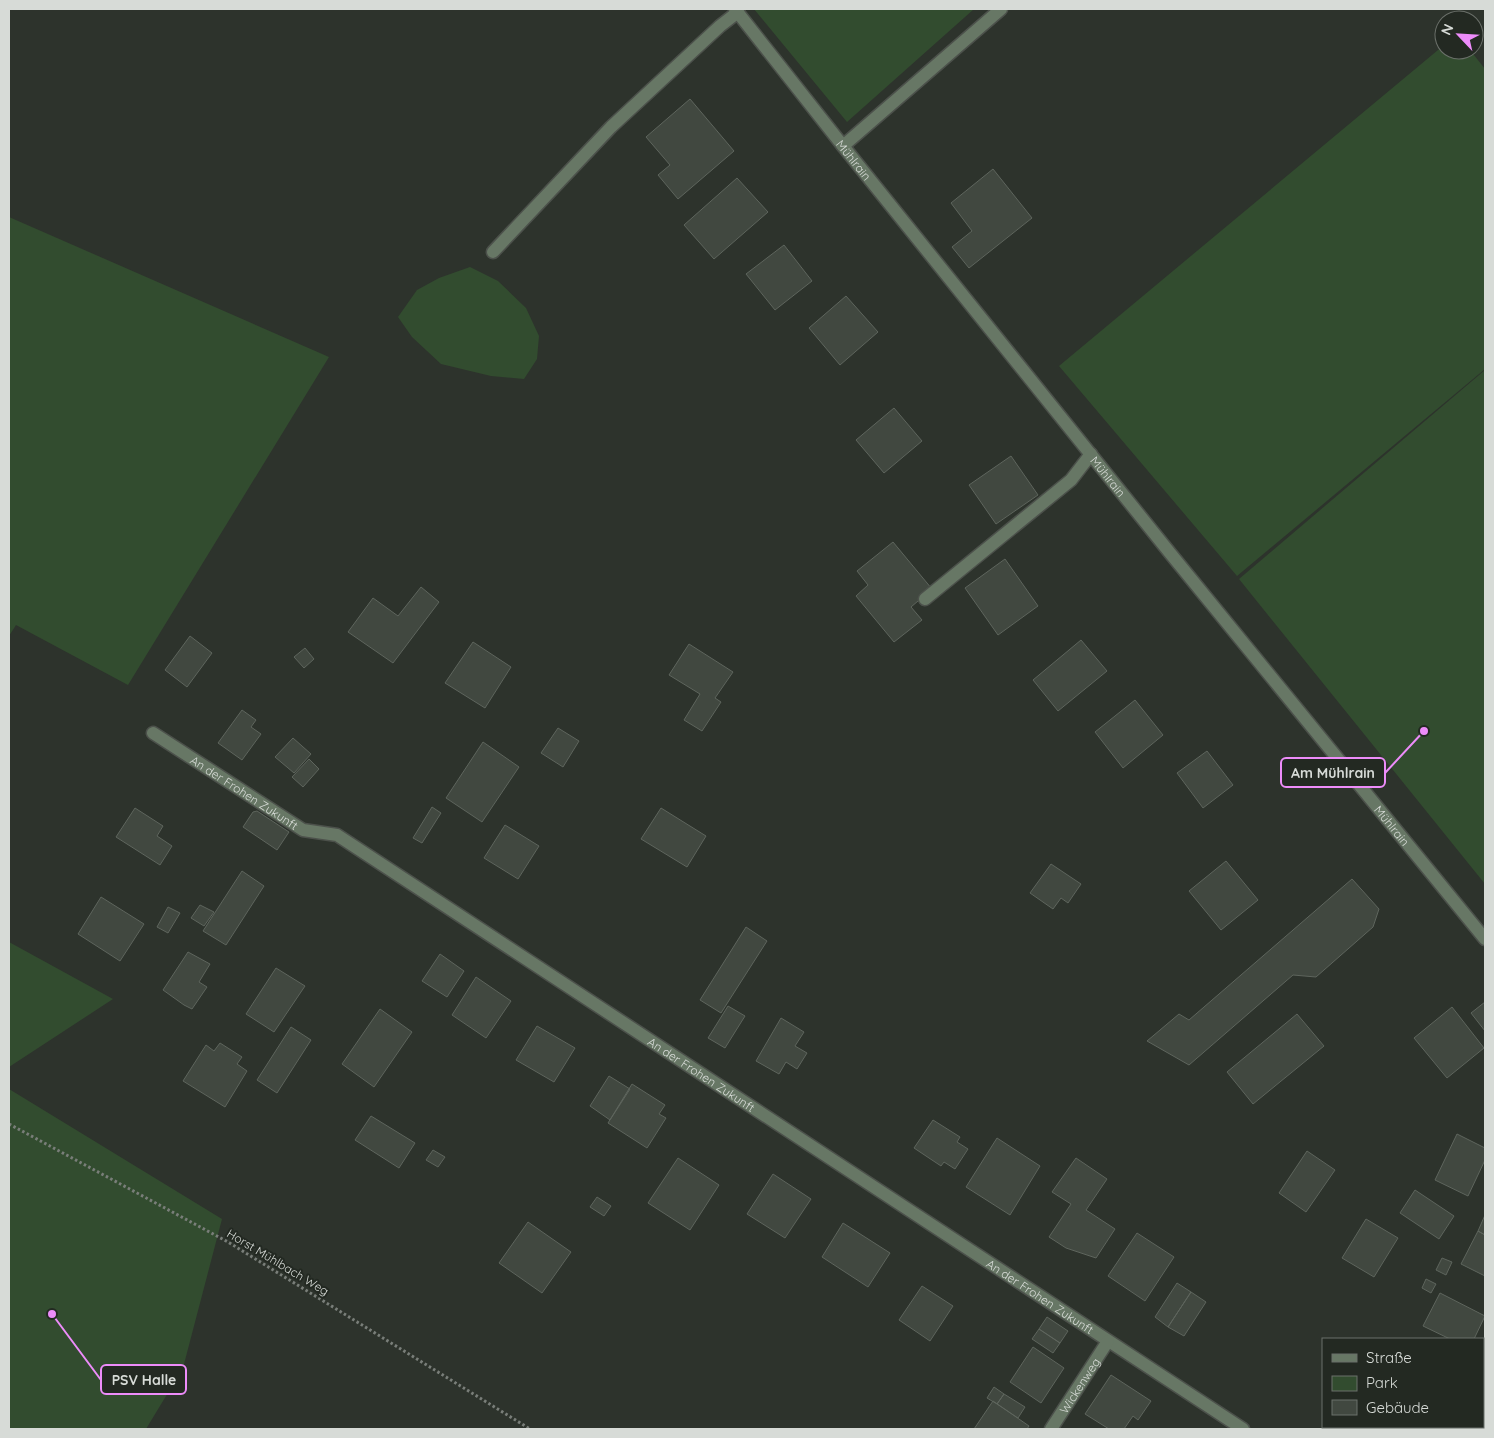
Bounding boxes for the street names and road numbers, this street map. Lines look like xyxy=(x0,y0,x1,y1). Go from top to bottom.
street label: Mühlrain xyxy=(833,136,875,183)
street label: Mühlrain xyxy=(1088,453,1129,499)
street label: An der Frohen Zukunft xyxy=(188,752,301,832)
street label: Mühlrain xyxy=(1371,802,1413,848)
street label: An der Frohen Zukunft xyxy=(645,1033,758,1115)
street label: Horst Mühlbach Weg xyxy=(224,1226,332,1298)
street label: An der Frohen Zukunft xyxy=(984,1256,1097,1337)
street label: Wickenweg xyxy=(1056,1355,1103,1416)

